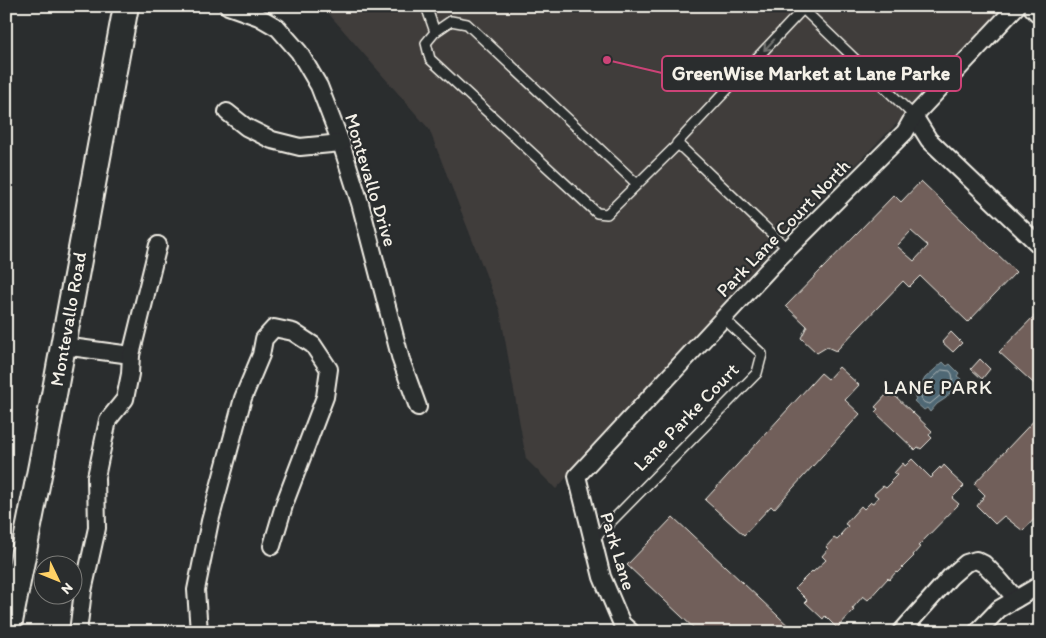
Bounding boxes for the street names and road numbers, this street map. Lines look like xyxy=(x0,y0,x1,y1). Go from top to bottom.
street label: Montevallo Drive xyxy=(340,111,402,249)
street label: Park Lane Court North xyxy=(711,154,855,302)
street label: Montevallo Road xyxy=(45,249,91,388)
street label: Lane Parke Court xyxy=(629,358,743,476)
street label: Park Lane xyxy=(595,509,641,593)

